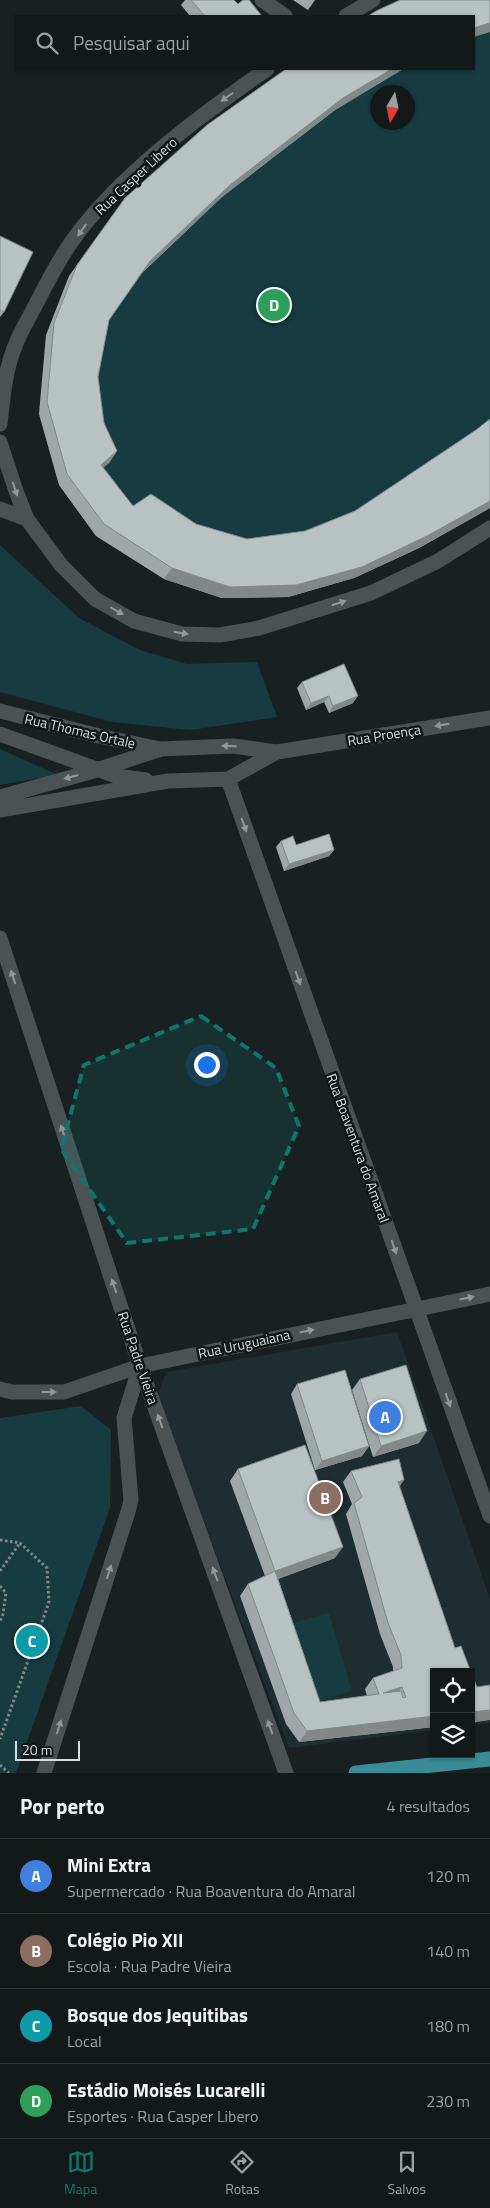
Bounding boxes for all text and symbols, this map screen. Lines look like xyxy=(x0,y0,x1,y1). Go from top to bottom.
search box xyxy=(15,15,475,70)
text: Pesquisar aqui xyxy=(73,28,190,57)
icon: search xyxy=(33,29,61,57)
north arrow xyxy=(370,85,415,130)
one-way arrow xyxy=(220,92,234,102)
street label: Rua Casper Libero xyxy=(90,132,182,219)
one-way arrow xyxy=(77,223,87,237)
pin: D xyxy=(258,286,290,324)
one-way arrow xyxy=(11,482,19,497)
one-way arrow xyxy=(332,598,347,606)
one-way arrow xyxy=(110,607,123,616)
one-way arrow xyxy=(174,629,190,637)
street label: Rua Thomas Ortale xyxy=(23,708,138,753)
street label: Rua Proença xyxy=(346,718,422,751)
one-way arrow xyxy=(434,722,450,730)
one-way arrow xyxy=(221,742,237,750)
one-way arrow xyxy=(63,773,78,781)
one-way arrow xyxy=(240,818,248,833)
one-way arrow xyxy=(8,970,16,985)
one-way arrow xyxy=(295,971,303,986)
your location xyxy=(194,1052,220,1078)
street label: Rua Boaventura do Amaral xyxy=(322,1070,395,1225)
one-way arrow xyxy=(59,1124,67,1139)
one-way arrow xyxy=(390,1240,398,1255)
one-way arrow xyxy=(109,1279,117,1294)
one-way arrow xyxy=(459,1294,475,1302)
street label: Rua Padre Vieira xyxy=(113,1309,164,1407)
street label: Rua Uruguaiana xyxy=(196,1324,292,1364)
one-way arrow xyxy=(300,1326,316,1334)
one-way arrow xyxy=(41,1388,57,1396)
one-way arrow xyxy=(444,1393,452,1408)
pin: A xyxy=(369,1398,401,1436)
one-way arrow xyxy=(156,1414,163,1429)
pin: B xyxy=(309,1479,341,1517)
one-way arrow xyxy=(105,1564,113,1579)
one-way arrow xyxy=(211,1566,219,1581)
pin: C xyxy=(16,1622,48,1660)
map controls xyxy=(430,1668,475,1758)
button: locate xyxy=(430,1668,475,1713)
button: layers xyxy=(430,1713,475,1758)
one-way arrow xyxy=(56,1719,63,1734)
one-way arrow xyxy=(265,1719,273,1734)
scale bar xyxy=(15,1738,80,1761)
text: 20 m xyxy=(22,1739,52,1760)
text: Por perto xyxy=(20,1790,105,1822)
text: 4 resultados xyxy=(386,1794,470,1818)
text: Mini Extra xyxy=(67,1850,151,1879)
text: A xyxy=(31,1864,41,1888)
text: 120 m xyxy=(426,1864,470,1888)
text: Supermercado · Rua Boaventura do Amaral xyxy=(67,1879,356,1903)
text: Colégio Pio XII xyxy=(67,1925,184,1954)
text: B xyxy=(31,1939,41,1963)
text: 140 m xyxy=(426,1939,470,1963)
text: Escola · Rua Padre Vieira xyxy=(67,1954,232,1978)
text: Bosque dos Jequitibas xyxy=(67,2000,248,2029)
text: C xyxy=(32,2014,40,2038)
text: 180 m xyxy=(426,2014,470,2038)
text: Local xyxy=(67,2029,102,2053)
text: Estádio Moisés Lucarelli xyxy=(67,2075,265,2104)
text: D xyxy=(31,2089,41,2113)
text: 230 m xyxy=(426,2089,470,2113)
text: Esportes · Rua Casper Libero xyxy=(67,2104,258,2128)
tab: Mapa xyxy=(64,2148,97,2199)
tab: Rotas xyxy=(225,2148,260,2199)
tab: Salvos xyxy=(388,2148,426,2199)

